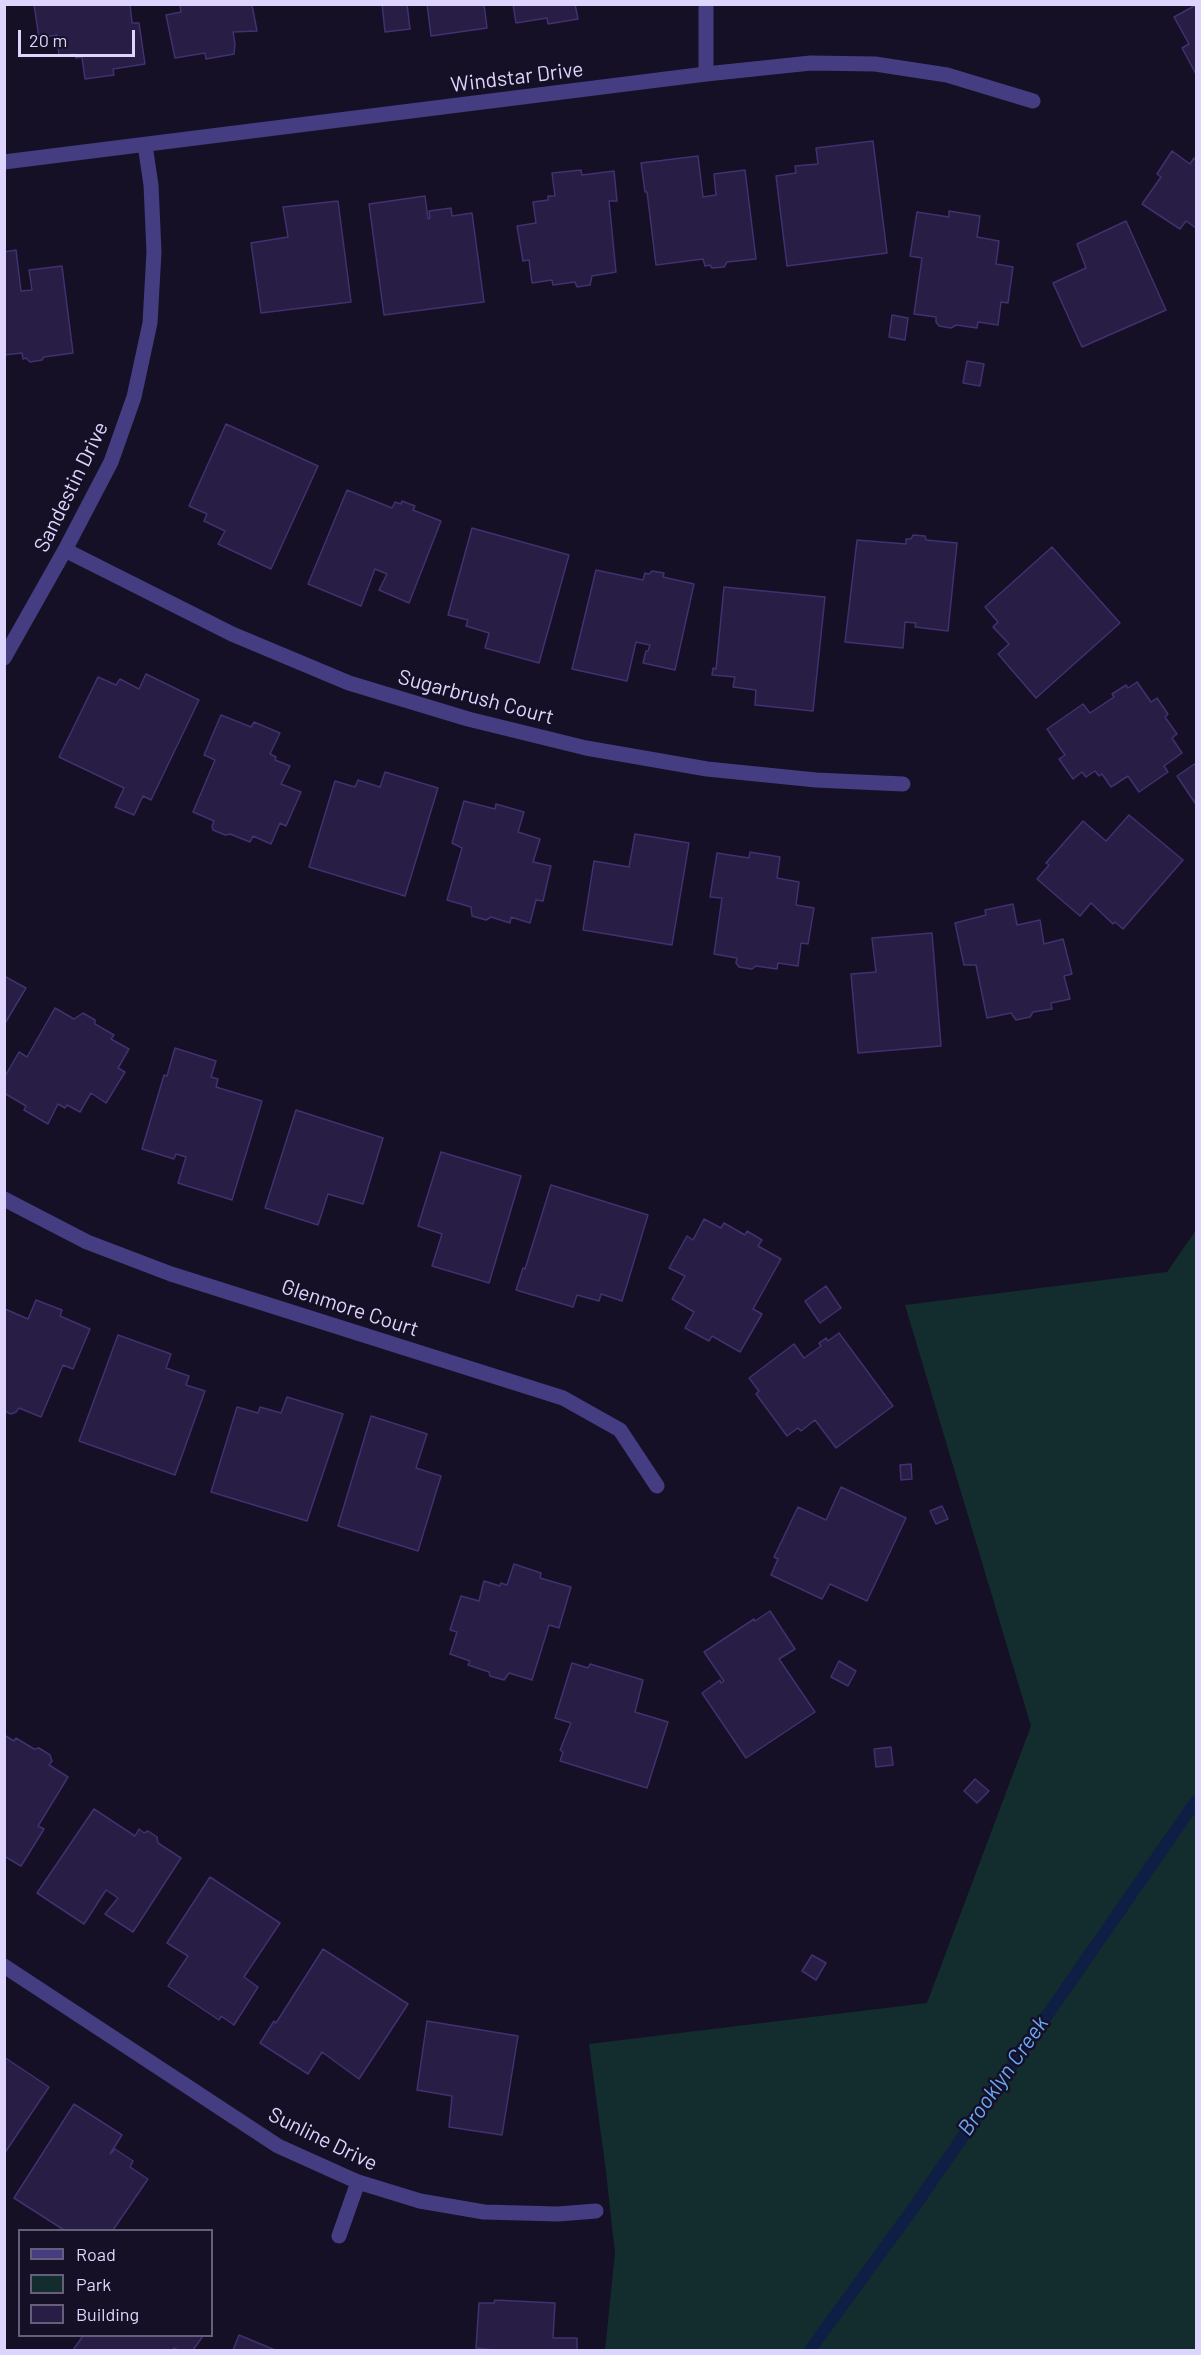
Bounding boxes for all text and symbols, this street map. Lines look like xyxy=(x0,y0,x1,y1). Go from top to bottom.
scale bar xyxy=(21,18,138,56)
text: 20 m xyxy=(29,29,67,51)
street label: Windstar Drive xyxy=(449,56,585,98)
street label: Sandestin Drive xyxy=(29,418,113,556)
street label: Sugarbrush Court xyxy=(395,664,557,730)
street label: Glenmore Court xyxy=(278,1274,422,1342)
water label: Brooklyn Creek xyxy=(952,2011,1054,2141)
street label: Sunline Drive xyxy=(264,2102,382,2176)
legend xyxy=(18,2229,213,2337)
text: Road xyxy=(76,2243,116,2265)
text: Park xyxy=(76,2273,111,2295)
text: Building xyxy=(76,2303,139,2325)

